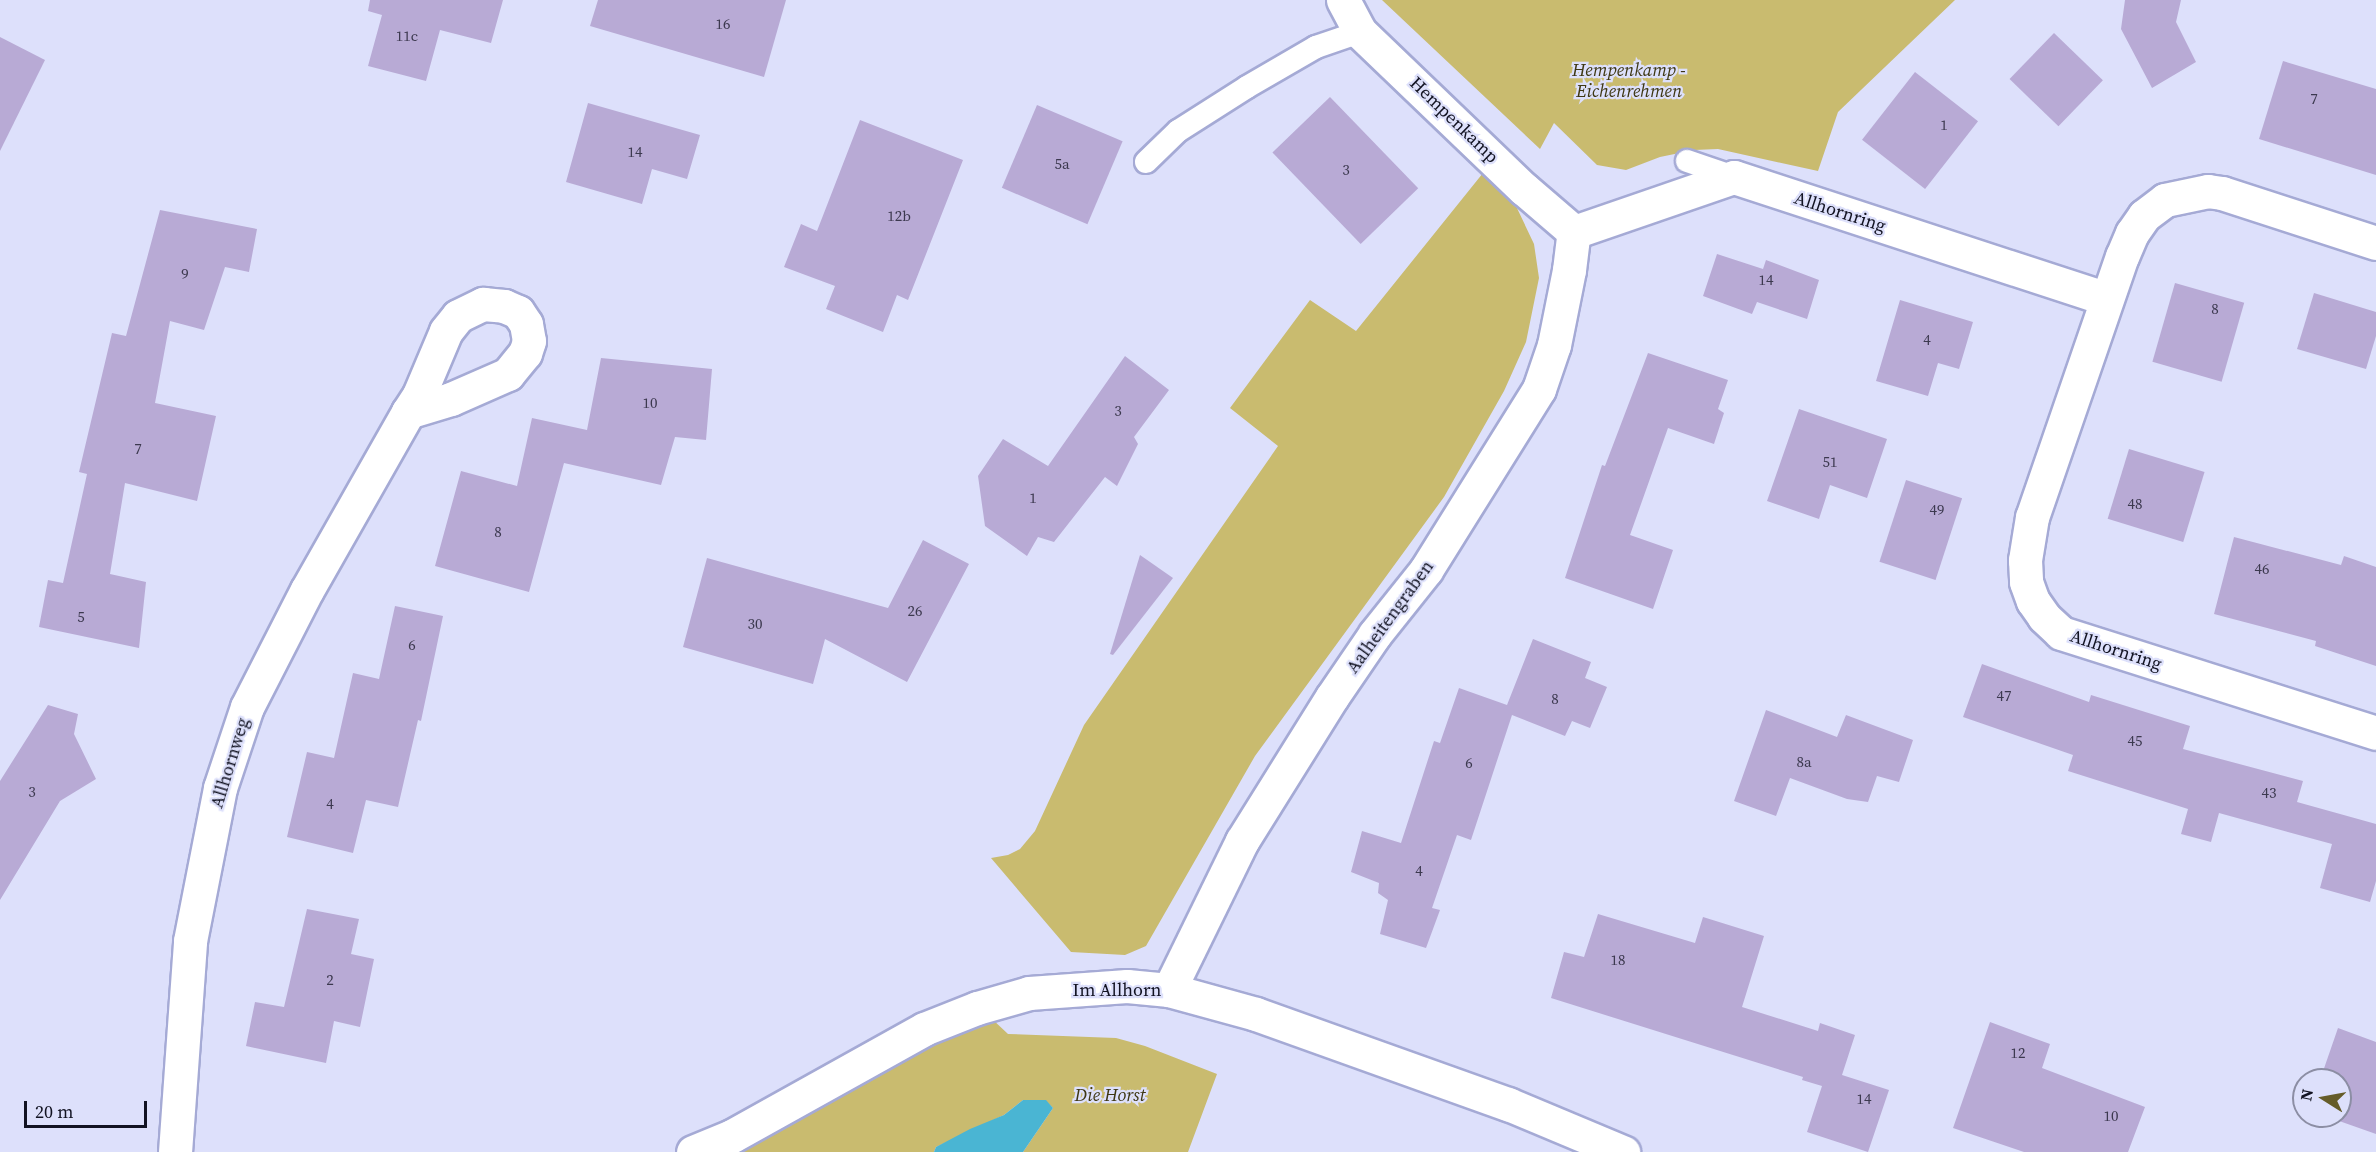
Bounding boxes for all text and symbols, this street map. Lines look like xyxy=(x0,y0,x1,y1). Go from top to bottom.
house number: 16 xyxy=(716,15,730,33)
house number: 11c xyxy=(396,27,418,45)
park label: Hempenkamp - Eichenrehmen xyxy=(1572,60,1686,103)
street label: Hempenkamp xyxy=(1405,72,1503,168)
house number: 7 xyxy=(2310,90,2318,108)
house number: 1 xyxy=(1940,116,1948,134)
house number: 14 xyxy=(628,143,642,161)
house number: 5a xyxy=(1054,155,1070,173)
house number: 3 xyxy=(1342,161,1350,179)
street label: Allhornring xyxy=(1791,187,1889,237)
house number: 12b xyxy=(887,207,911,225)
house number: 9 xyxy=(181,265,189,283)
house number: 14 xyxy=(1759,271,1773,289)
house number: 8 xyxy=(2211,300,2219,318)
house number: 4 xyxy=(1923,331,1931,349)
house number: 10 xyxy=(643,394,657,412)
house number: 3 xyxy=(1114,402,1122,420)
house number: 7 xyxy=(134,440,142,458)
house number: 51 xyxy=(1823,453,1837,471)
house number: 1 xyxy=(1029,489,1037,507)
house number: 48 xyxy=(2128,495,2142,513)
house number: 49 xyxy=(1930,501,1944,519)
house number: 8 xyxy=(494,523,502,541)
street label: Aalheitengraben xyxy=(1342,556,1438,678)
house number: 46 xyxy=(2255,560,2269,578)
house number: 26 xyxy=(908,602,922,620)
house number: 5 xyxy=(77,608,85,626)
house number: 30 xyxy=(748,615,762,633)
street label: Allhornring xyxy=(2067,625,2165,675)
house number: 6 xyxy=(408,636,416,654)
house number: 47 xyxy=(1997,687,2011,705)
house number: 8 xyxy=(1551,690,1559,708)
street label: Allhornweg xyxy=(206,715,254,811)
house number: 45 xyxy=(2128,732,2142,750)
house number: 8a xyxy=(1796,753,1812,771)
house number: 6 xyxy=(1465,754,1473,772)
house number: 3 xyxy=(28,783,36,801)
house number: 43 xyxy=(2262,784,2276,802)
house number: 4 xyxy=(326,795,334,813)
house number: 4 xyxy=(1415,862,1423,880)
house number: 18 xyxy=(1611,951,1625,969)
house number: 2 xyxy=(326,971,334,989)
street label: Im Allhorn xyxy=(1073,979,1161,1001)
house number: 12 xyxy=(2011,1044,2025,1062)
north arrow xyxy=(2292,1068,2352,1128)
park label: Die Horst xyxy=(1075,1084,1145,1106)
text: N xyxy=(2294,1087,2318,1103)
scale bar xyxy=(27,1089,150,1127)
house number: 14 xyxy=(1857,1090,1871,1108)
text: 20 m xyxy=(35,1099,73,1124)
house number: 10 xyxy=(2104,1107,2118,1125)

